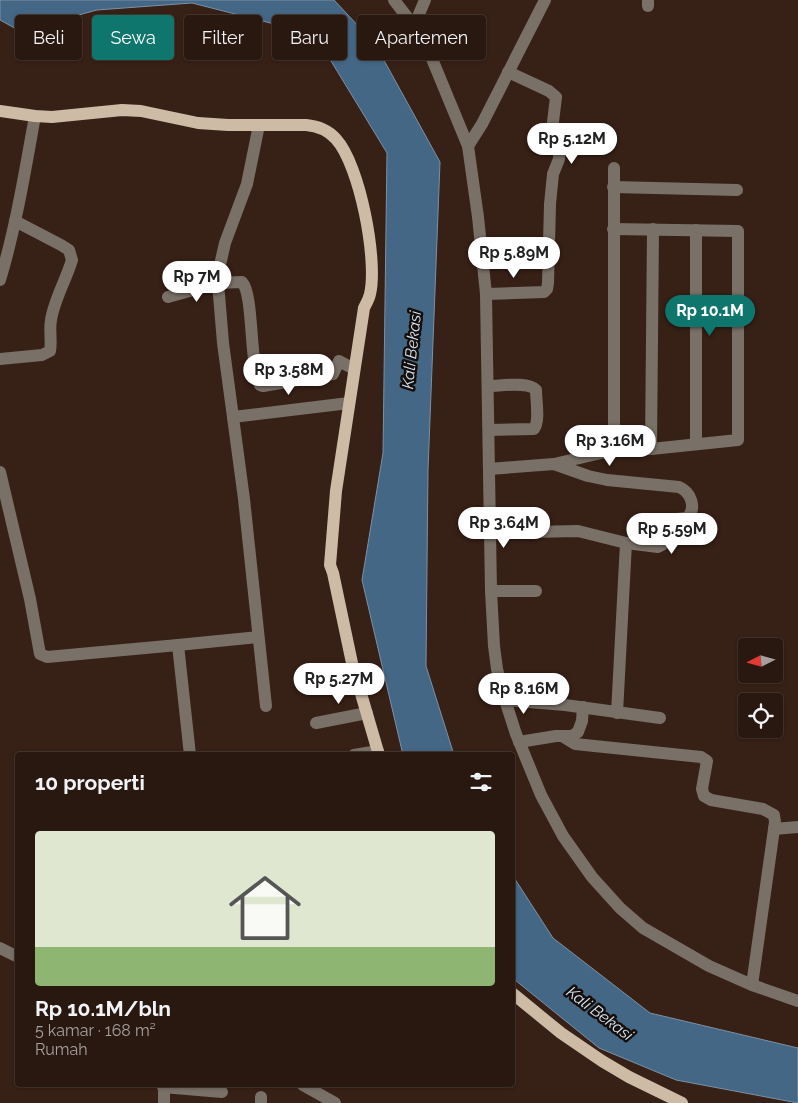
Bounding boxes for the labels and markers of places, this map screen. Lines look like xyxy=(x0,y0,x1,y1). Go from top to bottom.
pin: Rp 5.12M xyxy=(520,122,624,165)
pin: Rp 5.89M xyxy=(462,236,566,279)
pin: Rp 7M xyxy=(162,260,232,303)
pin: Rp 10.1M xyxy=(658,294,762,337)
pin: Rp 3.58M xyxy=(237,354,341,396)
pin: Rp 3.16M xyxy=(558,424,662,467)
pin: Rp 3.64M xyxy=(452,506,556,549)
pin: Rp 5.59M xyxy=(620,512,724,555)
pin: Rp 5.27M xyxy=(287,662,391,705)
pin: Rp 8.16M xyxy=(472,672,576,715)

